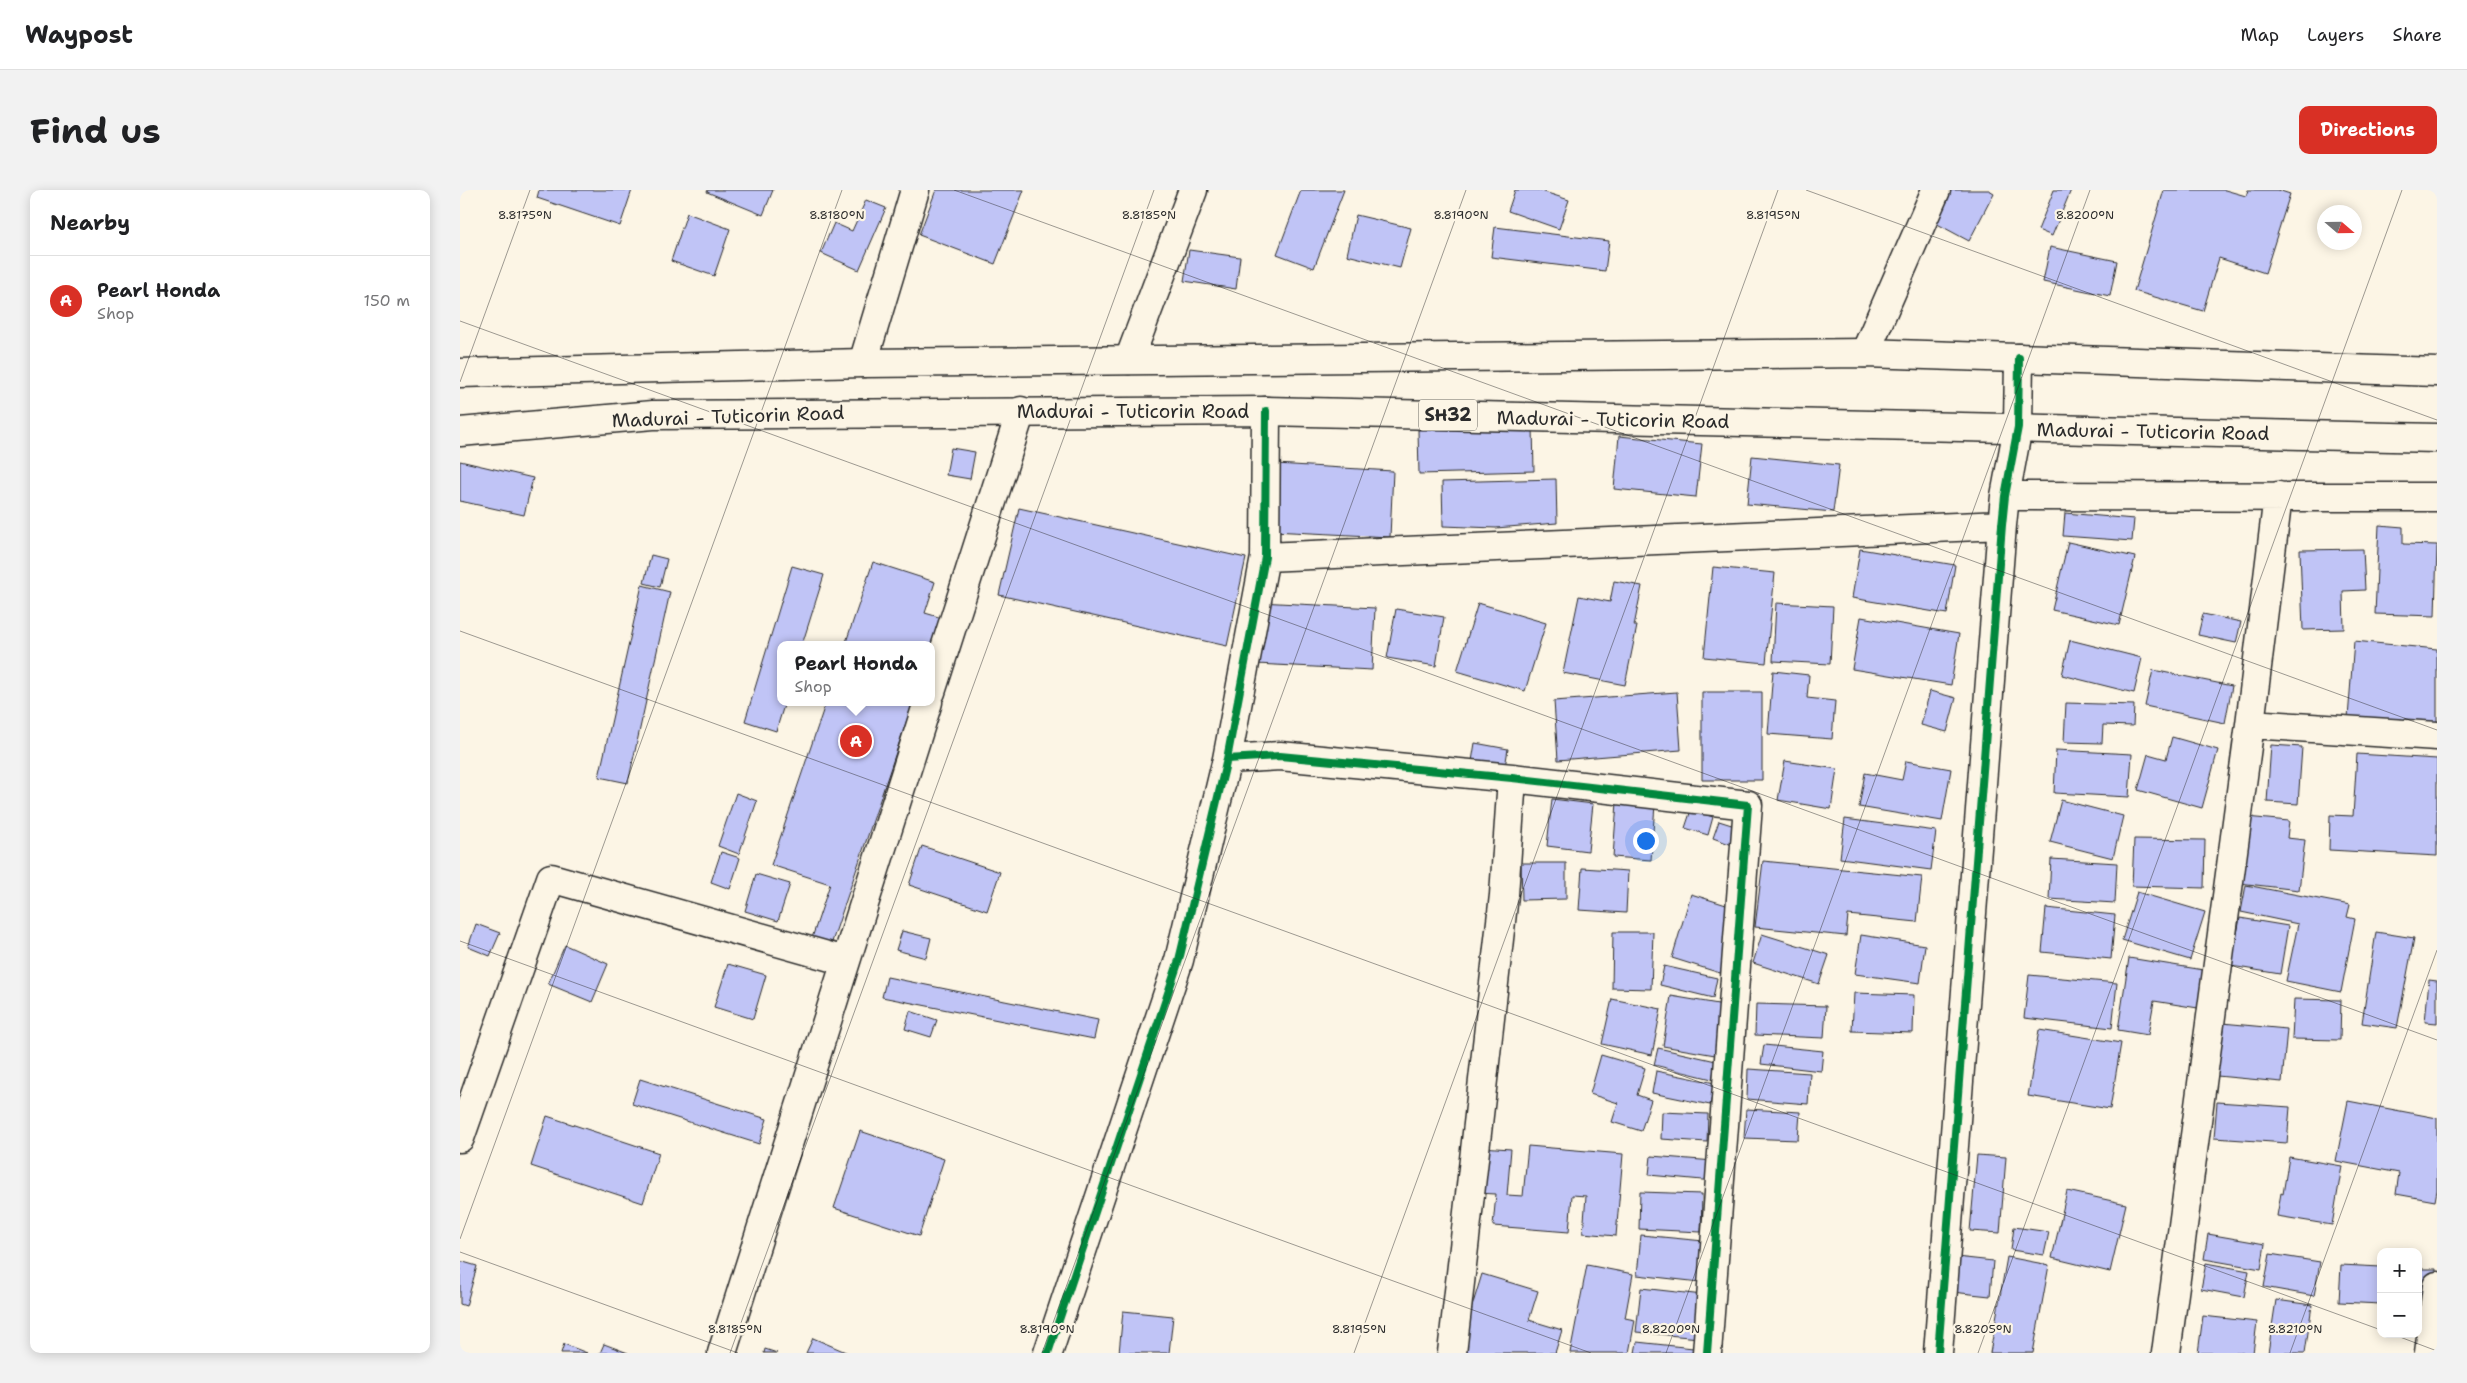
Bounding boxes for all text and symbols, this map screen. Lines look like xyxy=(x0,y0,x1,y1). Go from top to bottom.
text: Waypost xyxy=(25,19,133,51)
text: Map xyxy=(2241,23,2279,47)
text: Layers xyxy=(2307,23,2364,47)
text: Share xyxy=(2392,23,2442,47)
button: Directions xyxy=(2299,106,2437,154)
text: Find us xyxy=(30,107,161,154)
north arrow xyxy=(2317,205,2362,250)
text: 8.8175°N xyxy=(498,207,552,223)
text: 8.8180°N xyxy=(809,207,865,223)
text: 8.8185°N xyxy=(1122,207,1176,223)
text: 8.8190°N xyxy=(1433,207,1489,223)
text: 8.8195°N xyxy=(1746,207,1800,223)
text: 8.8200°N xyxy=(2056,207,2114,223)
text: Nearby xyxy=(50,209,130,237)
text: Pearl Honda xyxy=(97,278,220,303)
text: A xyxy=(60,290,72,311)
text: 150 m xyxy=(363,290,410,311)
text: Shop xyxy=(97,303,134,324)
street label: Madurai - Tuticorin Road xyxy=(1017,399,1249,424)
street label: Madurai - Tuticorin Road xyxy=(611,400,845,433)
road number: SH32 xyxy=(1419,400,1477,430)
street label: Madurai - Tuticorin Road xyxy=(1496,405,1730,434)
street label: Madurai - Tuticorin Road xyxy=(2036,417,2270,446)
popup xyxy=(777,641,935,706)
text: Pearl Honda xyxy=(794,651,918,676)
text: Shop xyxy=(794,676,832,697)
pin: A xyxy=(840,722,872,760)
your location xyxy=(1633,828,1659,854)
map controls xyxy=(2377,1248,2422,1338)
button: + xyxy=(2377,1248,2422,1293)
button: − xyxy=(2377,1293,2422,1338)
text: 8.8185°N xyxy=(708,1321,762,1337)
text: 8.8190°N xyxy=(1019,1321,1075,1337)
text: 8.8195°N xyxy=(1332,1321,1386,1337)
text: 8.8200°N xyxy=(1642,1321,1700,1337)
text: 8.8205°N xyxy=(1954,1321,2012,1337)
text: 8.8210°N xyxy=(2268,1321,2322,1337)

